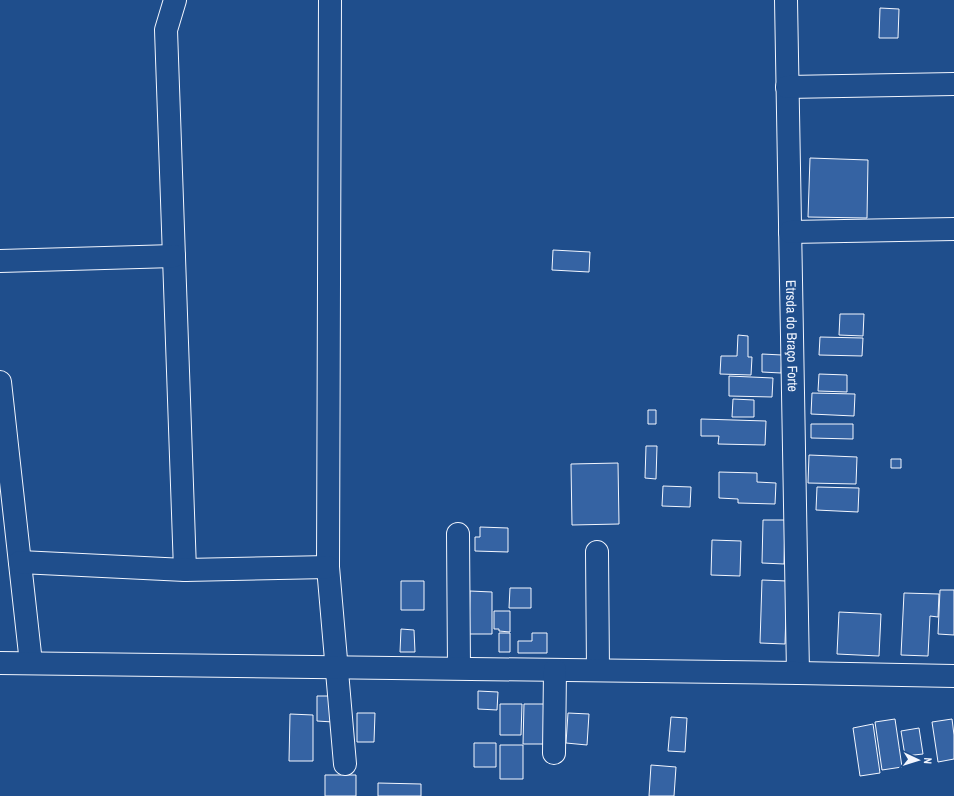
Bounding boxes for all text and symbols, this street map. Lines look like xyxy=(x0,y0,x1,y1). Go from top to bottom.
street label: Etrsda do Braço Forte xyxy=(782,280,802,392)
north arrow xyxy=(898,740,938,780)
text: N xyxy=(921,757,935,764)

